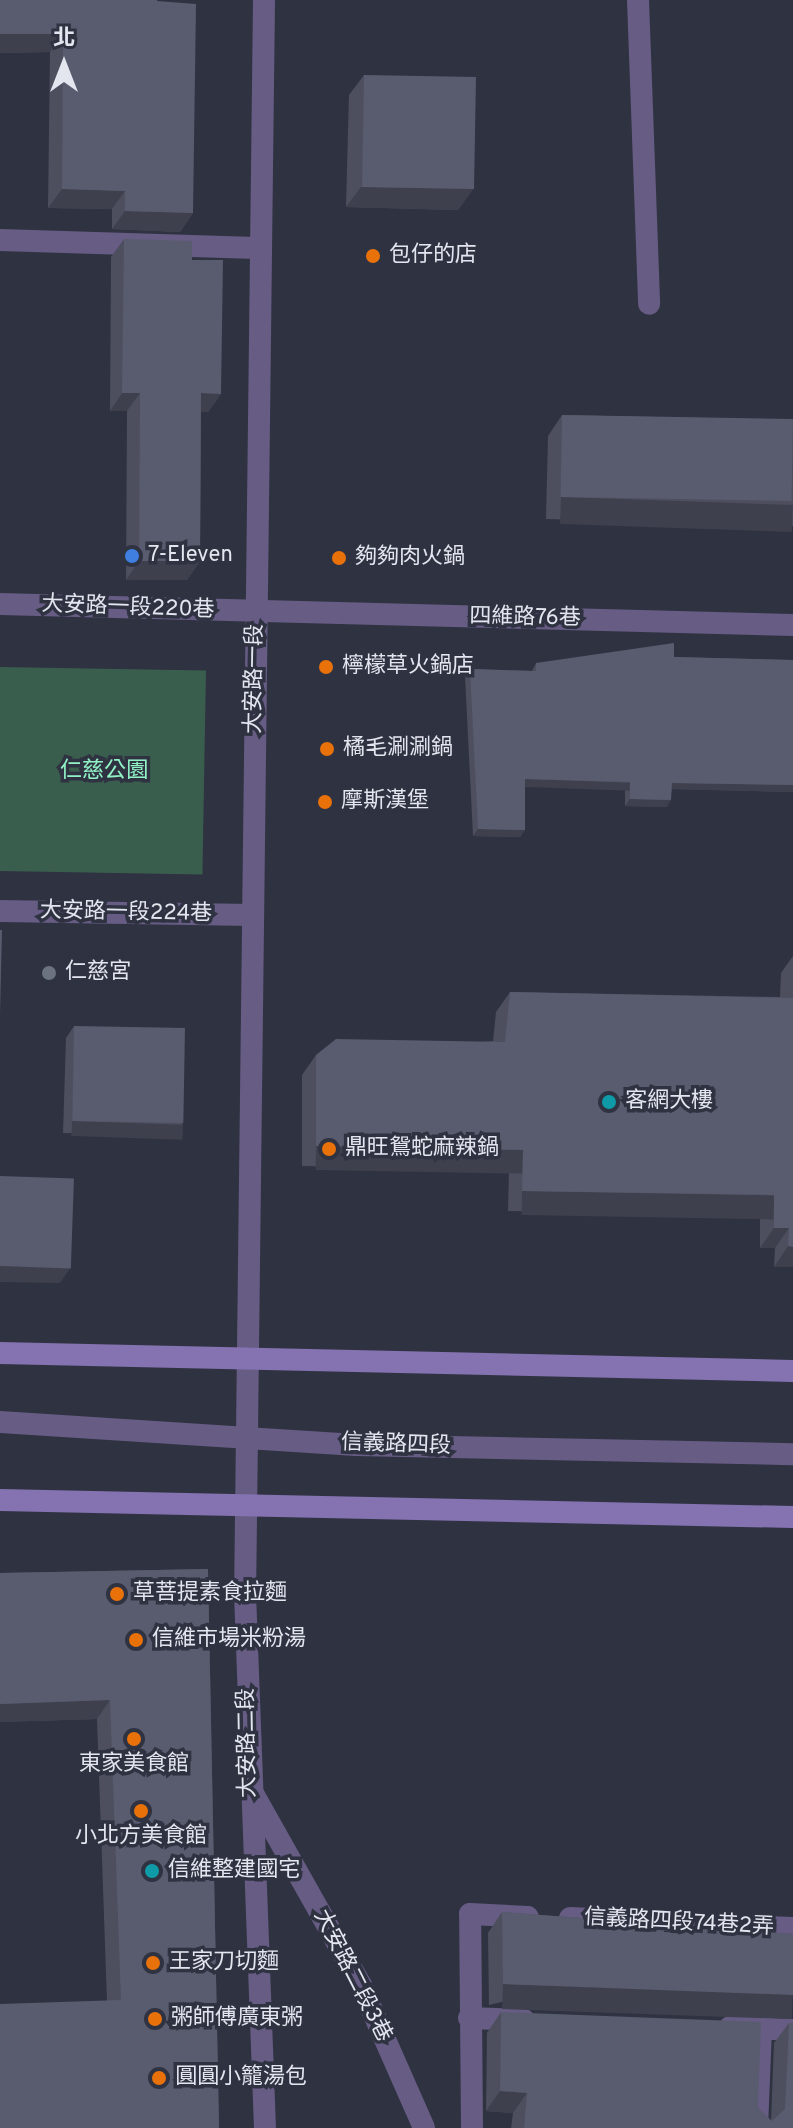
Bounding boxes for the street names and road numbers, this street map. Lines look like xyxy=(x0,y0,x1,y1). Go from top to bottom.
street label: 大安路一段220巷 xyxy=(41,592,215,624)
street label: 四維路76巷 xyxy=(469,604,581,632)
street label: 大安路一段 xyxy=(241,624,269,734)
street label: 大安路一段224巷 xyxy=(40,898,212,928)
street label: 信義路四段 xyxy=(341,1430,451,1460)
street label: 大安路二段 xyxy=(234,1688,262,1798)
street label: 大安路二段3巷 xyxy=(307,1905,397,2047)
street label: 信義路四段74巷2弄 xyxy=(583,1905,775,1941)

